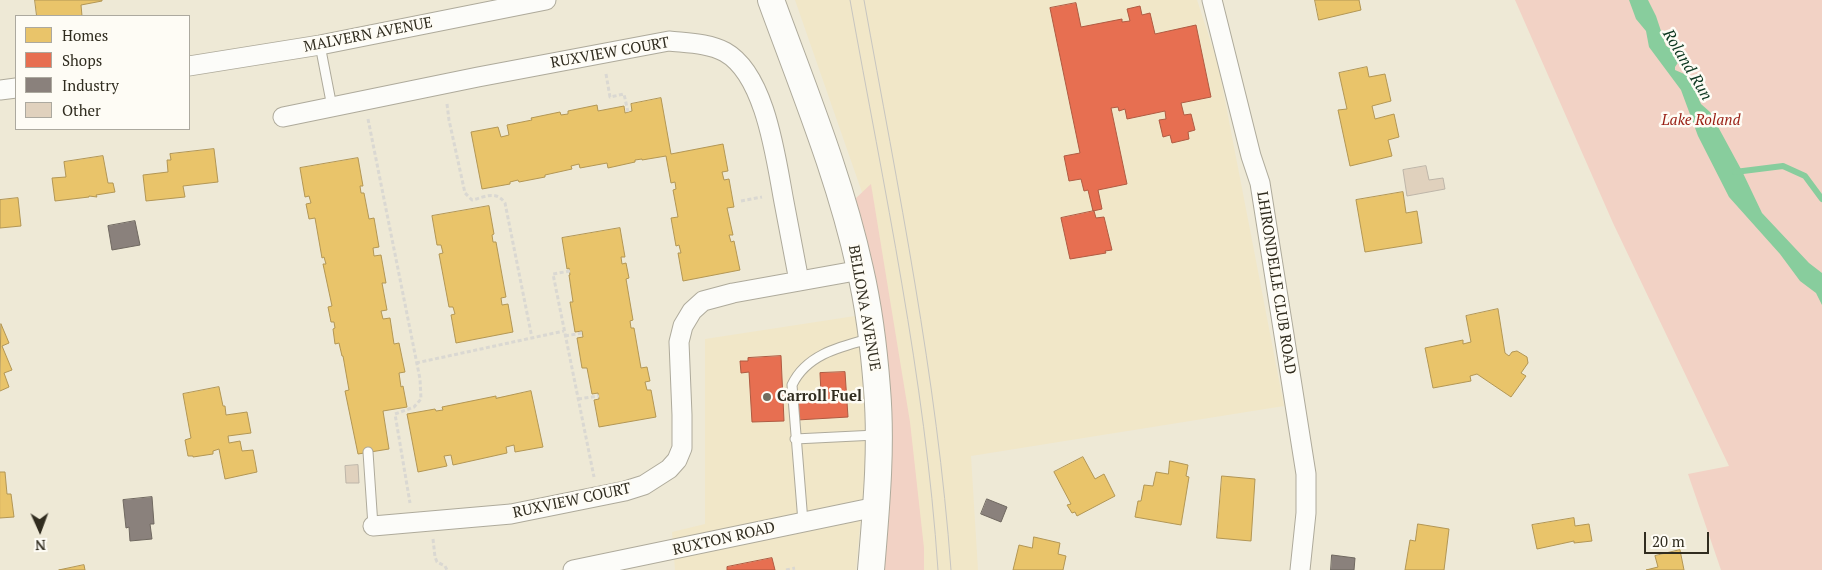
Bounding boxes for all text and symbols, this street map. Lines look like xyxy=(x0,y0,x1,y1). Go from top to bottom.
street label: MALVERN AVENUE xyxy=(302,14,434,56)
legend xyxy=(15,15,190,130)
text: Homes xyxy=(62,25,108,45)
water label: Roland Run xyxy=(1658,26,1716,104)
street label: RUXVIEW COURT xyxy=(549,34,671,72)
text: Shops xyxy=(62,50,102,70)
text: Industry xyxy=(62,75,119,95)
text: Other xyxy=(62,100,101,120)
park label: Lake Roland xyxy=(1662,112,1740,130)
street label: LHIRONDELLE CLUB ROAD xyxy=(1253,190,1299,376)
street label: BELLONA AVENUE xyxy=(844,244,884,372)
place label: Carroll Fuel xyxy=(777,388,862,406)
marker: Carroll Fuel xyxy=(761,391,773,403)
street label: RUXVIEW COURT xyxy=(511,480,633,522)
north arrow xyxy=(15,505,65,555)
street label: RUXTON ROAD xyxy=(671,518,777,560)
scale bar xyxy=(1647,522,1712,554)
text: 20 m xyxy=(1652,531,1685,551)
text: N xyxy=(35,536,46,555)

